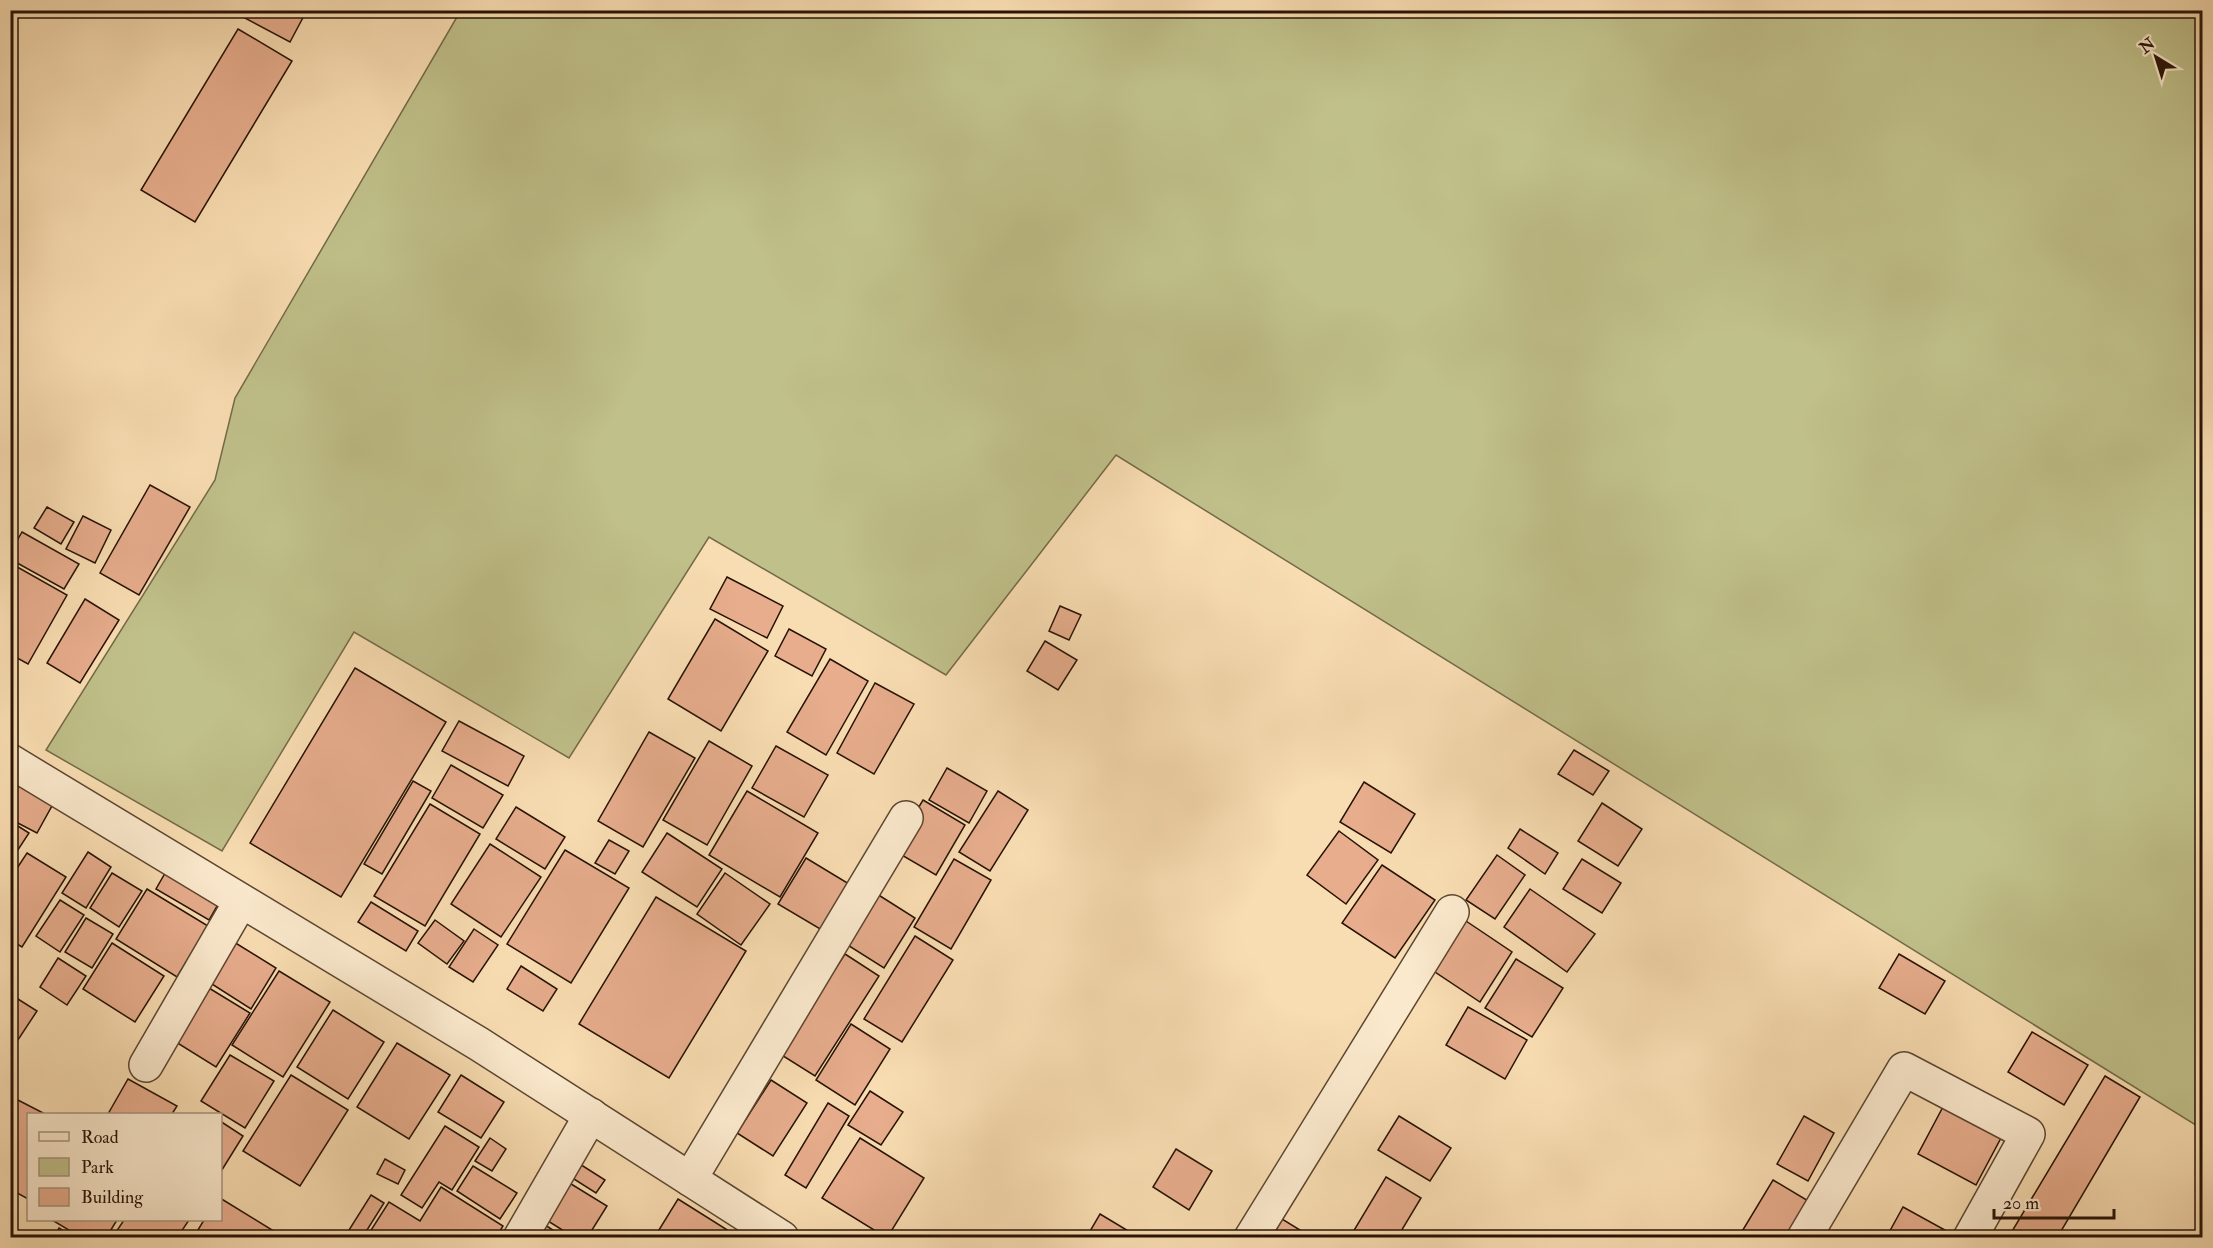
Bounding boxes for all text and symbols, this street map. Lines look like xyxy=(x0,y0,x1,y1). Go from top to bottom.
north arrow xyxy=(2126,27,2186,87)
text: N xyxy=(2135,33,2160,59)
legend xyxy=(27,1113,222,1221)
text: Road xyxy=(81,1126,119,1149)
text: Park xyxy=(81,1156,114,1179)
scale bar xyxy=(1994,1182,2114,1220)
text: Building xyxy=(81,1186,144,1209)
text: 20 m xyxy=(2003,1192,2039,1215)

